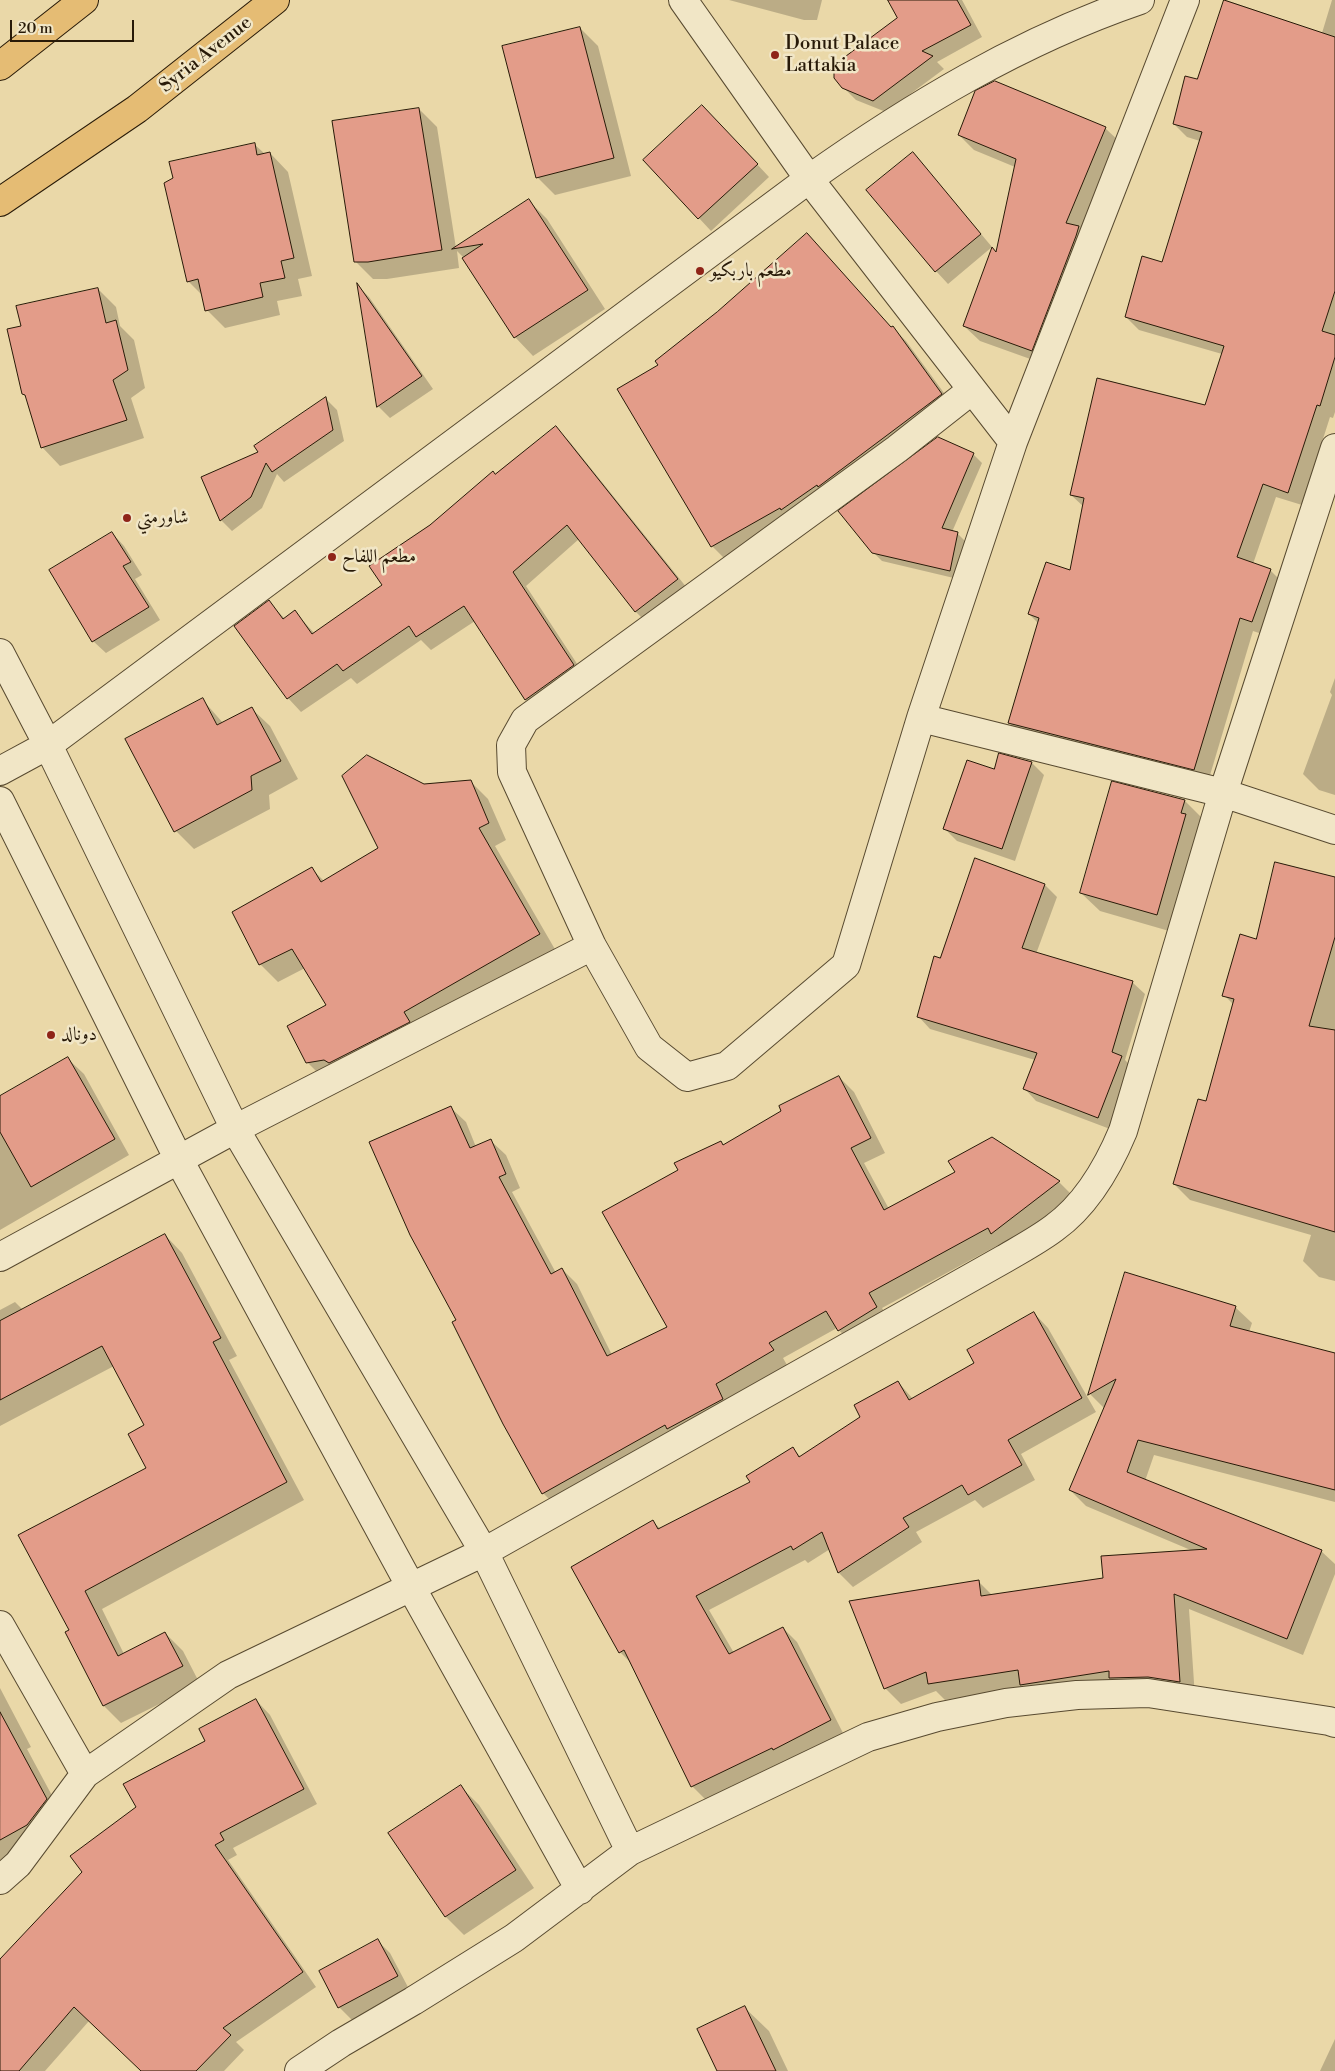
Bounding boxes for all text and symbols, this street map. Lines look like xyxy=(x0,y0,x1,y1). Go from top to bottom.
scale bar xyxy=(12,10,136,42)
street label: Syria Avenue xyxy=(155,12,257,98)
text: 20 m xyxy=(18,19,53,38)
place label: Donut Palace Lattakia xyxy=(785,33,899,77)
marker: Donut Palace Lattakia xyxy=(769,49,781,61)
place label: مطعم باربكيو xyxy=(710,260,792,282)
marker: مطعم باربكيو xyxy=(694,265,706,277)
place label: شاورمتي xyxy=(137,507,189,529)
marker: شاورمتي xyxy=(121,512,133,524)
place label: مطعم اللفاح xyxy=(342,546,416,568)
marker: مطعم اللفاح xyxy=(326,551,338,563)
place label: دونالد xyxy=(61,1024,97,1046)
marker: دونالد xyxy=(45,1029,57,1041)

